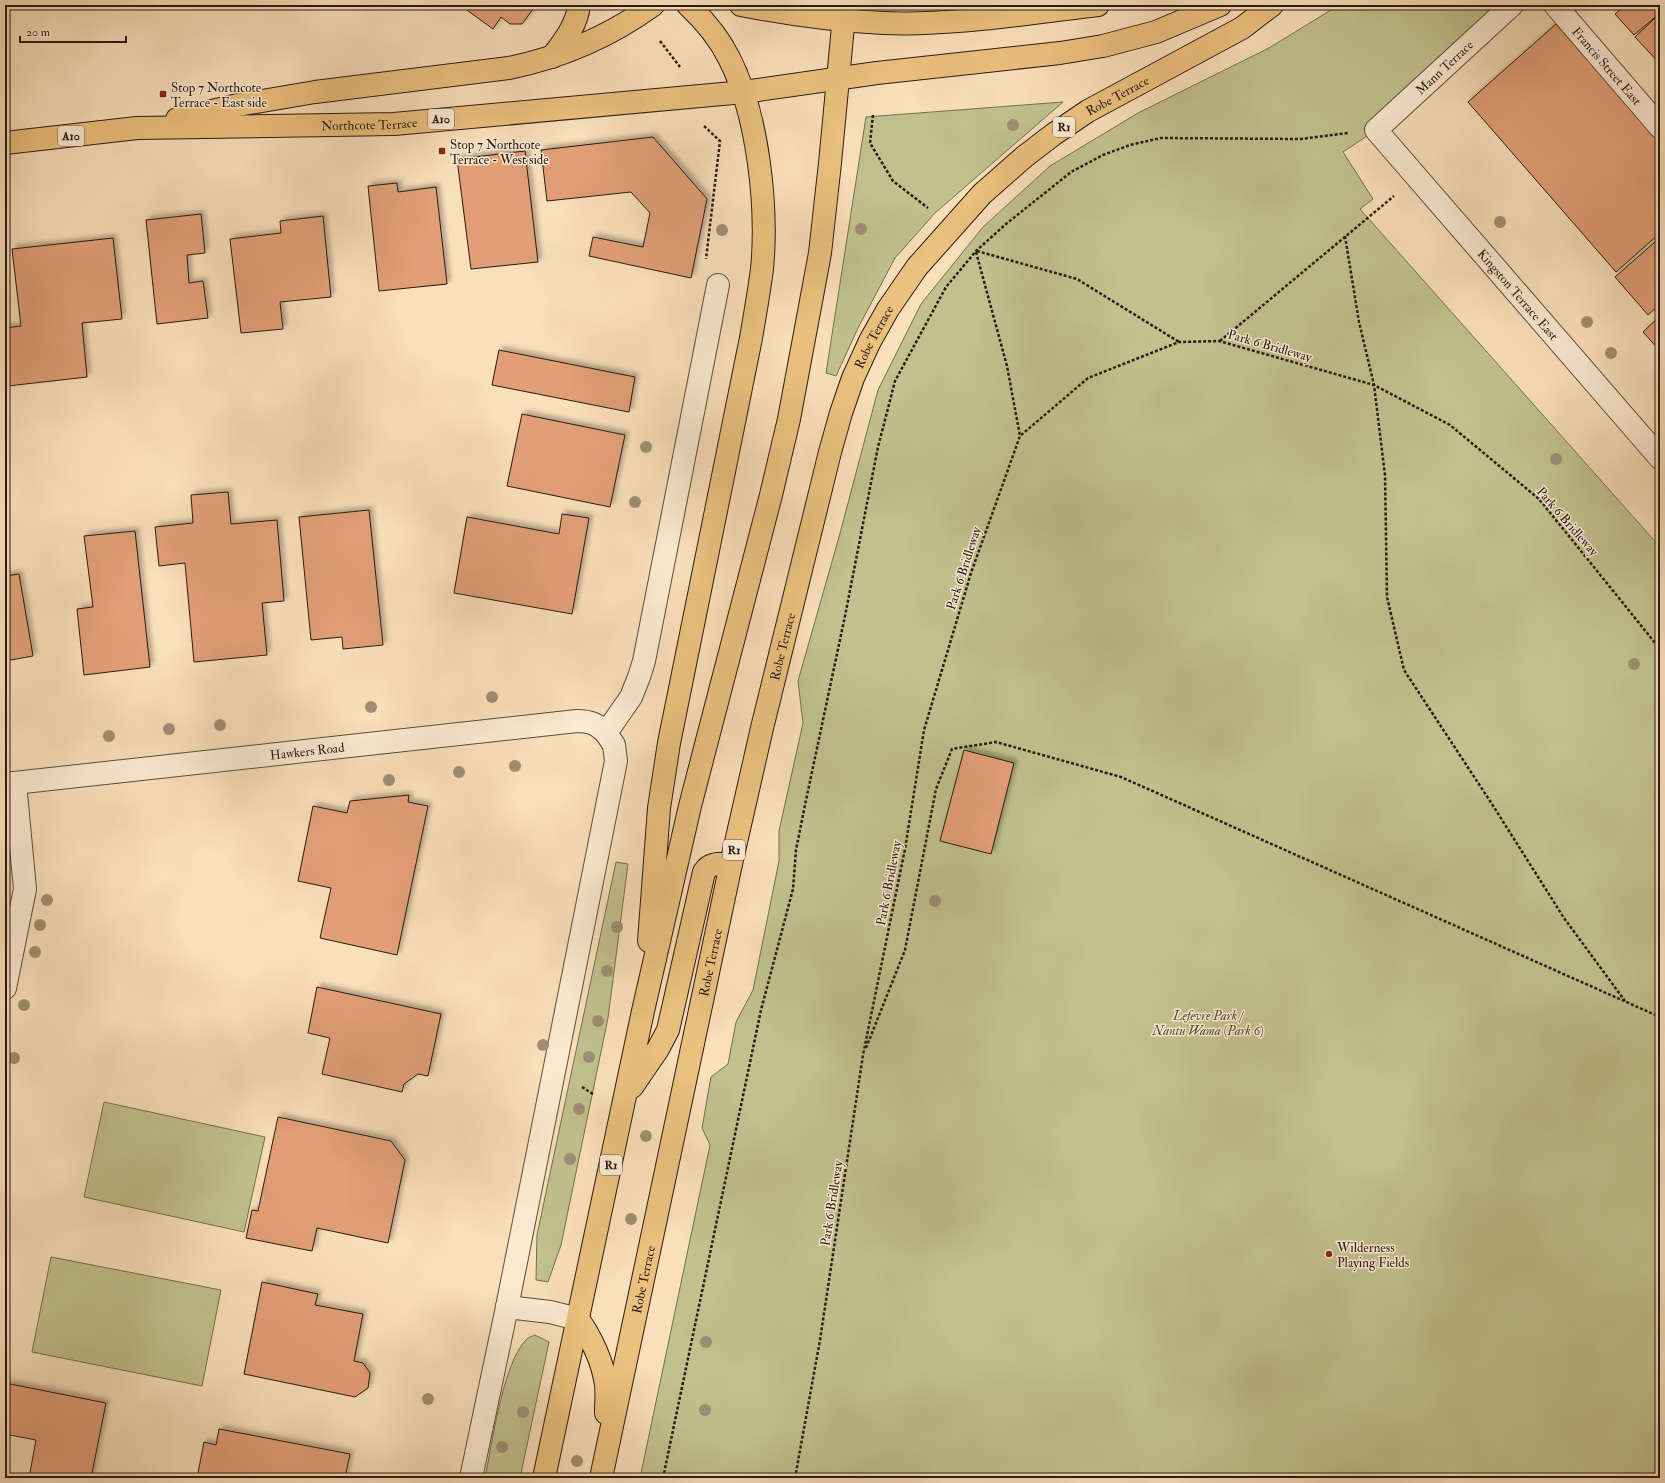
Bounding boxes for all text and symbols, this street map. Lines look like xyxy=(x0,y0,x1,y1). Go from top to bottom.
scale bar xyxy=(20,18,126,44)
street label: Francis Street East xyxy=(1568,24,1645,109)
text: 20 m xyxy=(26,25,51,40)
street label: Mann Terrace xyxy=(1412,37,1477,99)
street label: Robe Terrace xyxy=(1083,72,1152,120)
place label: Stop 7 Northcote Terrace - East side xyxy=(171,80,267,111)
marker: Stop 7 Northcote Terrace - East side xyxy=(158,89,168,99)
road number: A10 xyxy=(428,109,454,129)
street label: Northcote Terrace xyxy=(321,115,419,134)
road number: R1 xyxy=(1053,117,1075,137)
road number: A10 xyxy=(58,126,84,146)
place label: Stop 7 Northcote Terrace - West side xyxy=(450,137,549,168)
marker: Stop 7 Northcote Terrace - West side xyxy=(437,146,447,156)
street label: Kingston Terrace East xyxy=(1474,246,1561,344)
street label: Robe Terrace xyxy=(851,302,898,371)
street label: Park 6 Bridleway xyxy=(1226,326,1314,367)
street label: Park 6 Bridleway xyxy=(1532,484,1602,560)
street label: Park 6 Bridleway xyxy=(943,524,986,612)
street label: Robe Terrace xyxy=(767,611,799,682)
street label: Hawkers Road xyxy=(269,740,346,764)
street label: Park 6 Bridleway xyxy=(873,839,906,927)
road number: R1 xyxy=(723,840,745,860)
street label: Robe Terrace xyxy=(696,927,726,998)
park label: Lefevre Park / Nantu Wama (Park 6) xyxy=(1151,1008,1264,1039)
road number: R1 xyxy=(600,1155,622,1175)
street label: Park 6 Bridleway xyxy=(817,1159,848,1247)
place label: Wilderness Playing Fields xyxy=(1336,1240,1410,1272)
street label: Robe Terrace xyxy=(629,1244,659,1315)
marker: Wilderness Playing Fields xyxy=(1324,1249,1334,1259)

